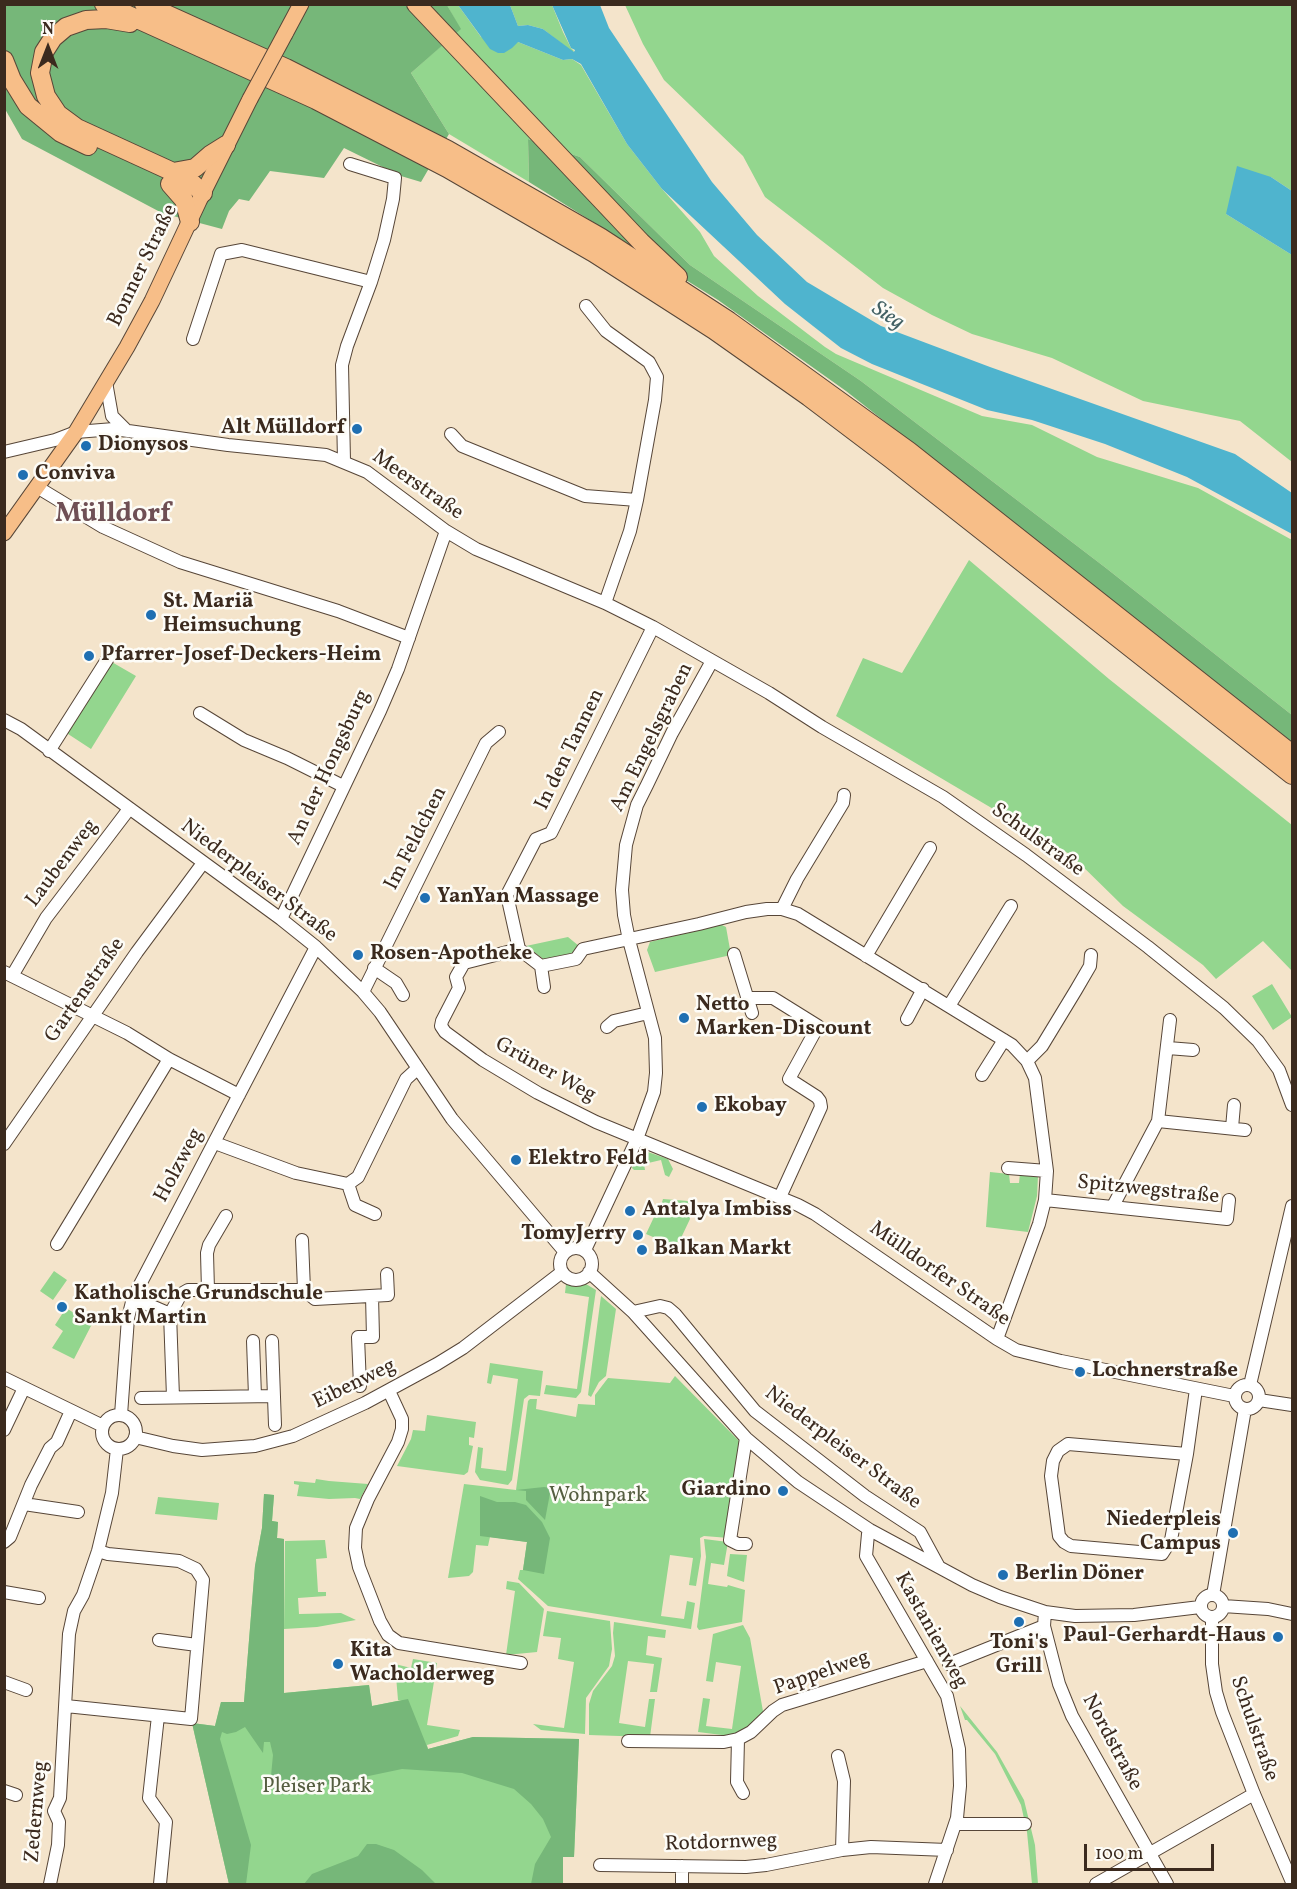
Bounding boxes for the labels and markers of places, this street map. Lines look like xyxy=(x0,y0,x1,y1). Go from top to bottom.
place label: Alt Mülldorf xyxy=(221,416,345,442)
marker: Alt Mülldorf xyxy=(350,422,364,436)
place label: Dionysos xyxy=(98,433,189,459)
marker: Dionysos xyxy=(79,439,93,453)
place label: Conviva xyxy=(35,462,115,488)
marker: Conviva xyxy=(16,468,30,482)
place label: St. Mariä Heimsuchung xyxy=(163,590,301,640)
marker: St. Mariä Heimsuchung xyxy=(144,608,158,622)
place label: Pfarrer-Josef-Deckers-Heim xyxy=(101,643,381,669)
marker: Pfarrer-Josef-Deckers-Heim xyxy=(82,649,96,663)
place label: YanYan Massage xyxy=(437,885,599,911)
marker: YanYan Massage xyxy=(418,891,432,905)
place label: Rosen-Apotheke xyxy=(370,942,532,968)
marker: Rosen-Apotheke xyxy=(351,948,365,962)
place label: Netto Marken-Discount xyxy=(696,993,871,1043)
marker: Netto Marken-Discount xyxy=(677,1011,691,1025)
place label: Ekobay xyxy=(714,1094,787,1120)
marker: Ekobay xyxy=(695,1100,709,1114)
place label: Elektro Feld xyxy=(528,1147,648,1173)
marker: Elektro Feld xyxy=(509,1153,523,1167)
place label: Antalya Imbiss xyxy=(642,1198,792,1224)
marker: Antalya Imbiss xyxy=(623,1204,637,1218)
place label: TomyJerry xyxy=(521,1222,626,1248)
marker: TomyJerry xyxy=(631,1228,645,1242)
place label: Balkan Markt xyxy=(654,1237,791,1263)
marker: Balkan Markt xyxy=(635,1243,649,1257)
place label: Katholische Grundschule Sankt Martin xyxy=(74,1282,323,1332)
marker: Katholische Grundschule Sankt Martin xyxy=(55,1300,69,1314)
place label: Lochnerstraße xyxy=(1092,1359,1238,1385)
marker: Lochnerstraße xyxy=(1073,1365,1087,1379)
place label: Giardino xyxy=(681,1478,771,1504)
marker: Giardino xyxy=(776,1484,790,1498)
place label: Niederpleis Campus xyxy=(1106,1508,1221,1558)
marker: Niederpleis Campus xyxy=(1226,1526,1240,1540)
place label: Berlin Döner xyxy=(1015,1562,1144,1588)
marker: Berlin Döner xyxy=(996,1568,1010,1582)
marker: Toni's Grill xyxy=(1012,1615,1026,1629)
place label: Paul-Gerhardt-Haus xyxy=(1063,1624,1266,1650)
marker: Paul-Gerhardt-Haus xyxy=(1271,1630,1285,1644)
place label: Toni's Grill xyxy=(990,1631,1048,1681)
place label: Kita Wacholderweg xyxy=(350,1639,495,1689)
marker: Kita Wacholderweg xyxy=(331,1657,345,1671)

